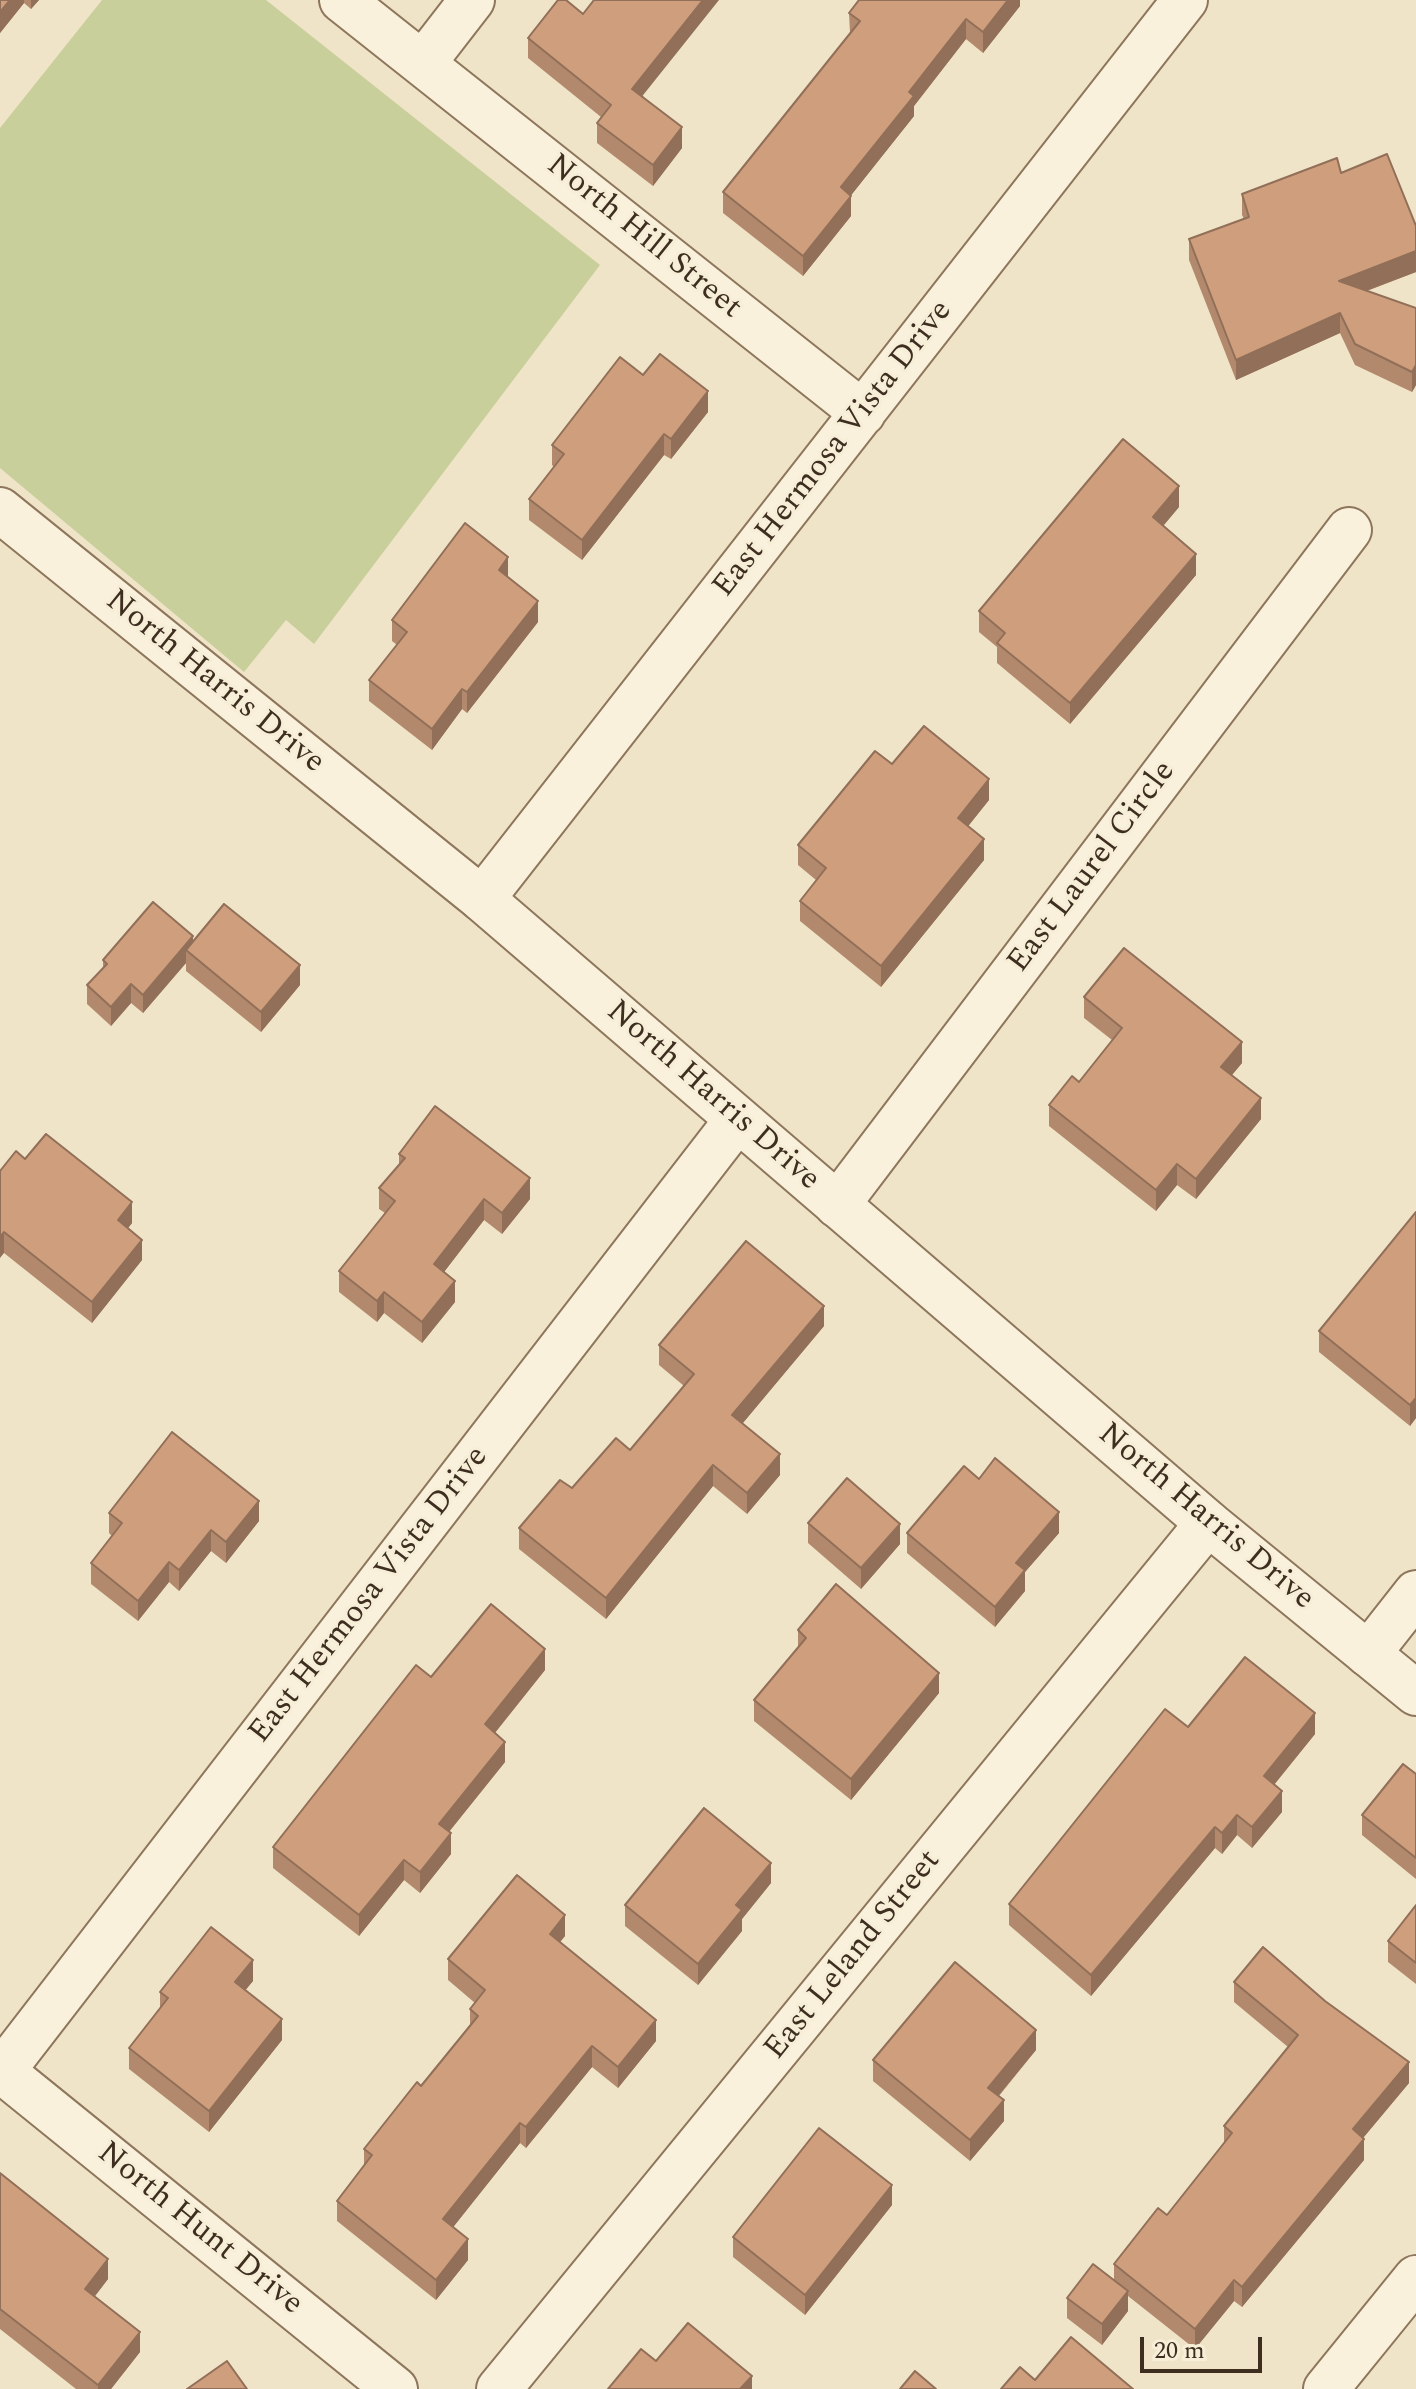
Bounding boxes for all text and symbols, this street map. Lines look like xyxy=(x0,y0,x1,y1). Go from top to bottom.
street label: North Hill Street xyxy=(538,147,748,329)
street label: East Hermosa Vista Drive xyxy=(706,294,962,606)
street label: North Harris Drive xyxy=(97,583,331,783)
street label: East Laurel Circle xyxy=(1001,755,1185,981)
street label: North Harris Drive xyxy=(597,994,827,1200)
street label: North Harris Drive xyxy=(1089,1416,1321,1620)
street label: East Hermosa Vista Drive xyxy=(242,1440,498,1752)
street label: East Leland Street xyxy=(758,1843,950,2069)
street label: North Hunt Drive xyxy=(88,2135,310,2325)
scale bar xyxy=(1144,2321,1266,2371)
text: 20 m xyxy=(1154,2333,1205,2369)

